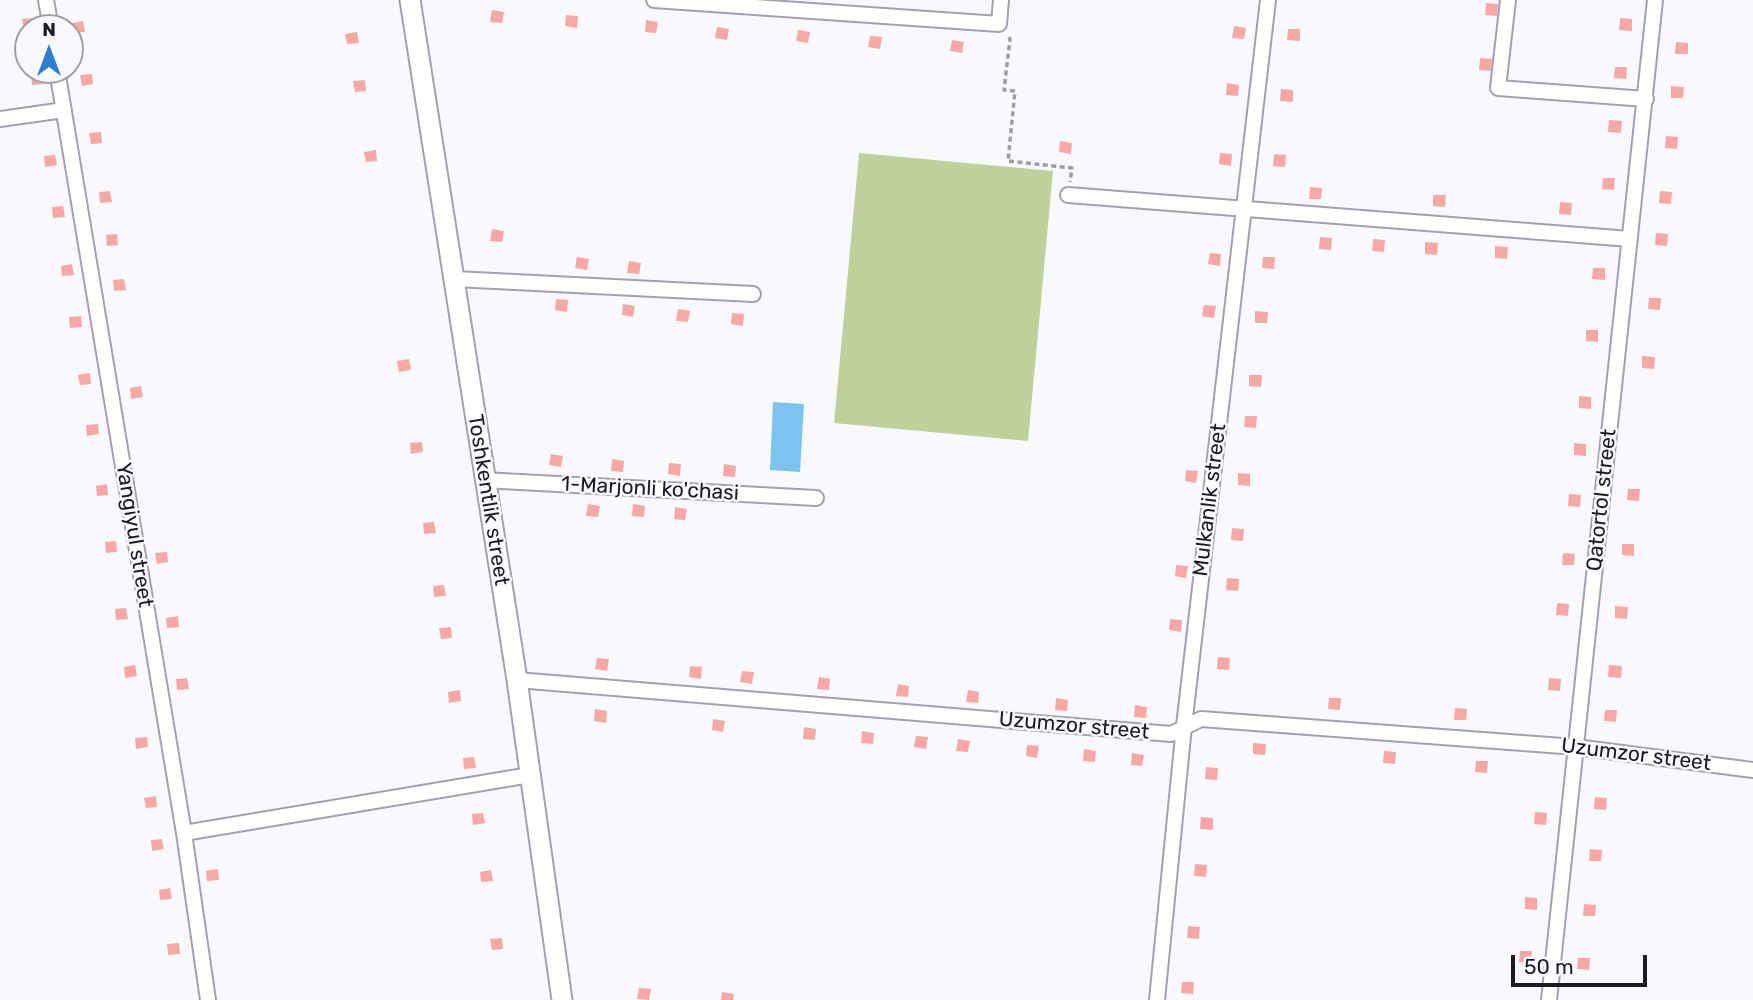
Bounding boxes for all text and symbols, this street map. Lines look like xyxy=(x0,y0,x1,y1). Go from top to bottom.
north arrow xyxy=(14,14,84,84)
text: N xyxy=(42,18,56,41)
street label: Toshkentlik street xyxy=(462,413,514,587)
street label: Mulkanlik street xyxy=(1188,422,1232,578)
street label: Qatortol street xyxy=(1582,428,1622,572)
street label: Yangiyul street xyxy=(110,461,158,609)
street label: 1-Marjonli ko'chasi xyxy=(560,472,740,506)
street label: Uzumzor street xyxy=(998,707,1150,745)
street label: Uzumzor street xyxy=(1560,733,1712,777)
scale bar xyxy=(1515,940,1652,984)
text: 50 m xyxy=(1524,954,1574,979)

